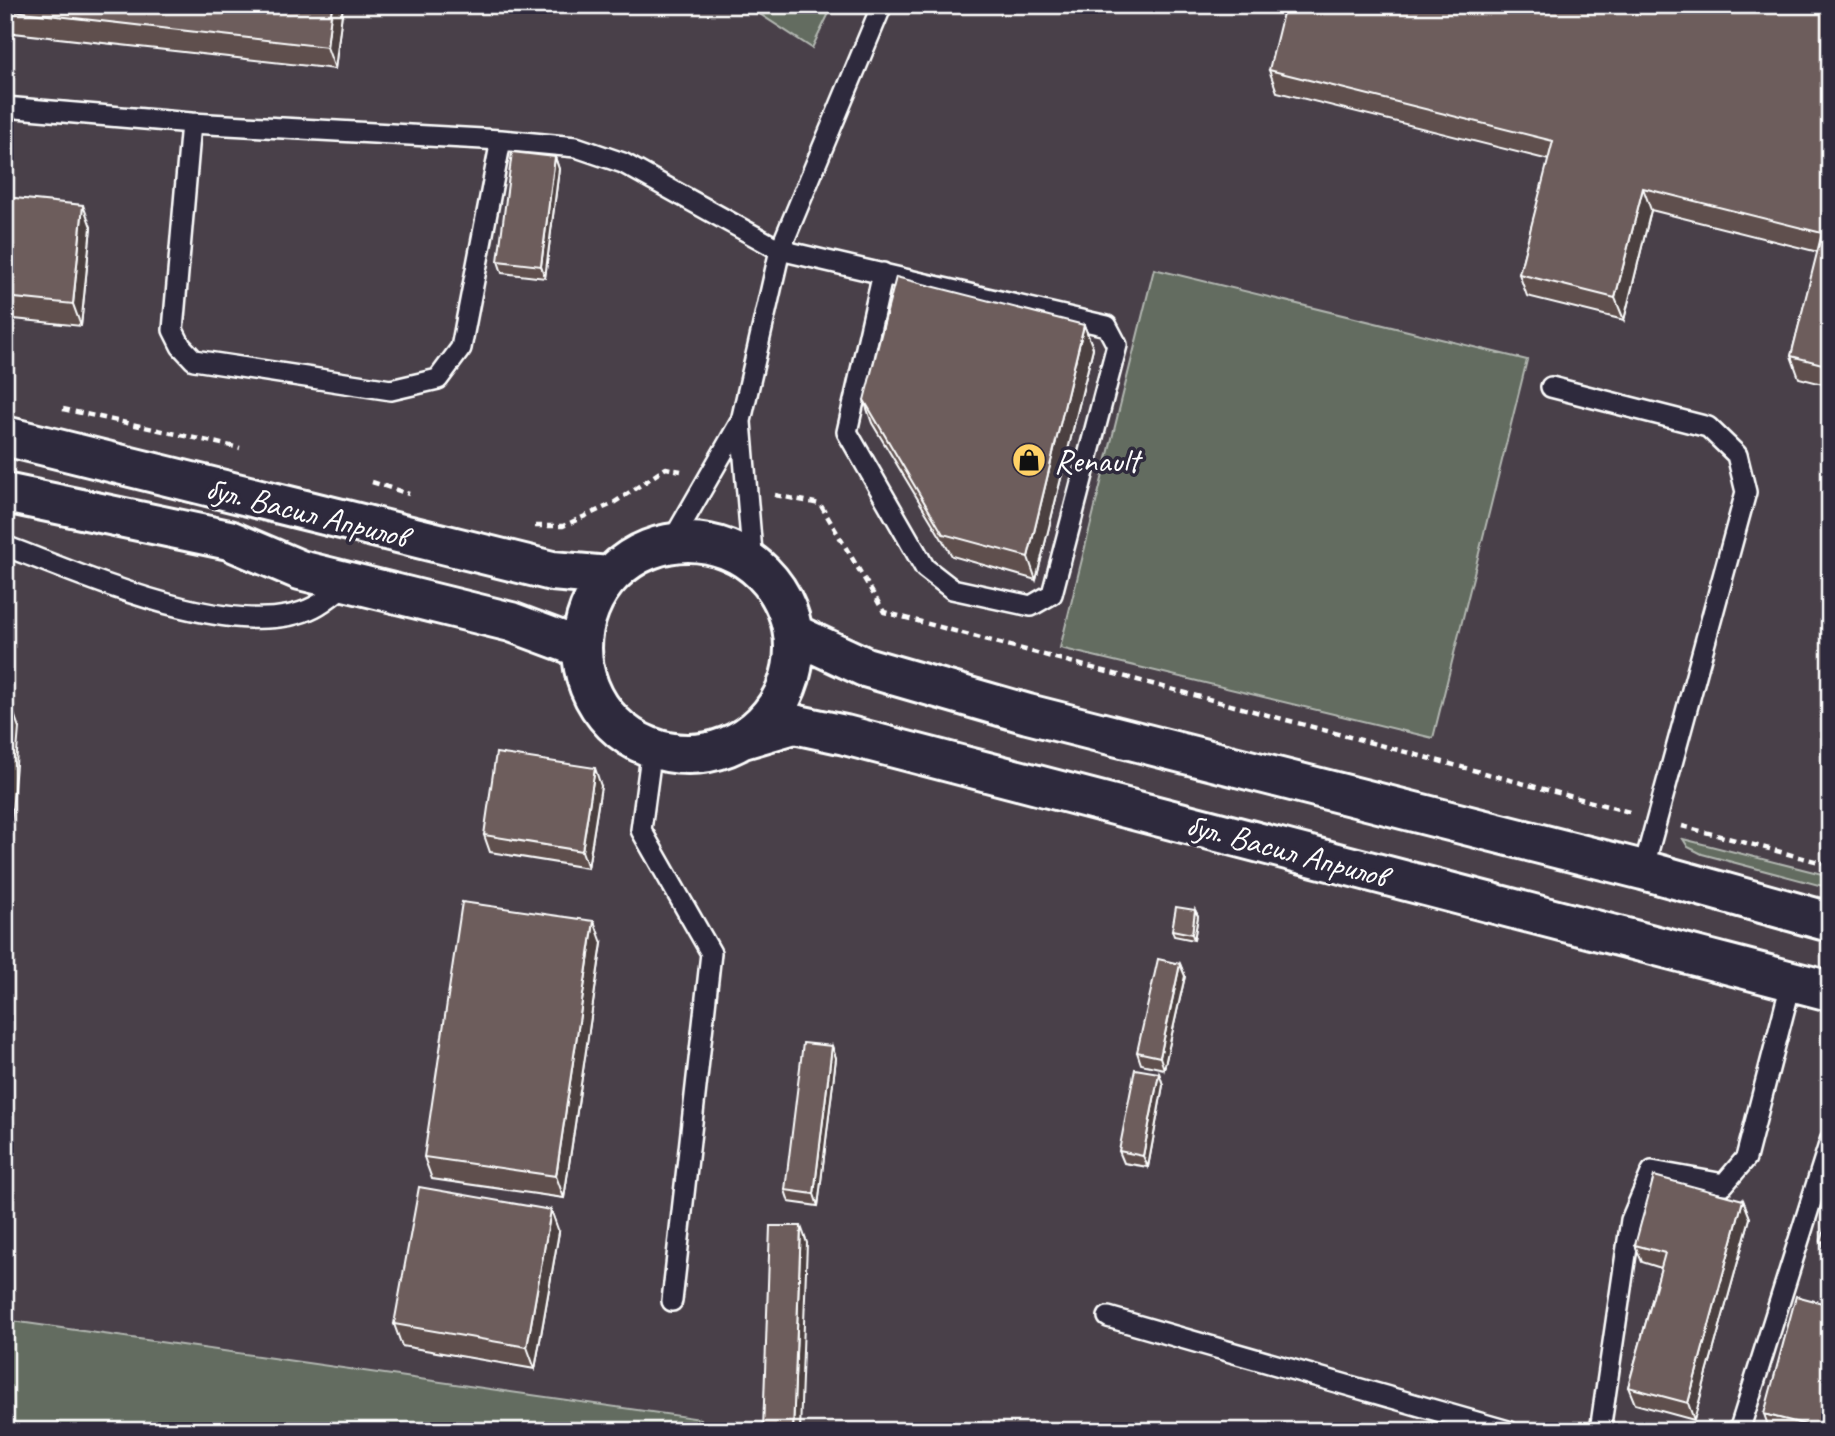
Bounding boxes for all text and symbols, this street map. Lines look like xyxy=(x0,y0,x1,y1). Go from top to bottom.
place label: Renault xyxy=(1054,440,1143,482)
shop icon: Renault xyxy=(1010,441,1048,479)
street label: бул. Васил Априлов xyxy=(202,467,417,559)
street label: бул. Васил Априлов xyxy=(1182,803,1397,898)

